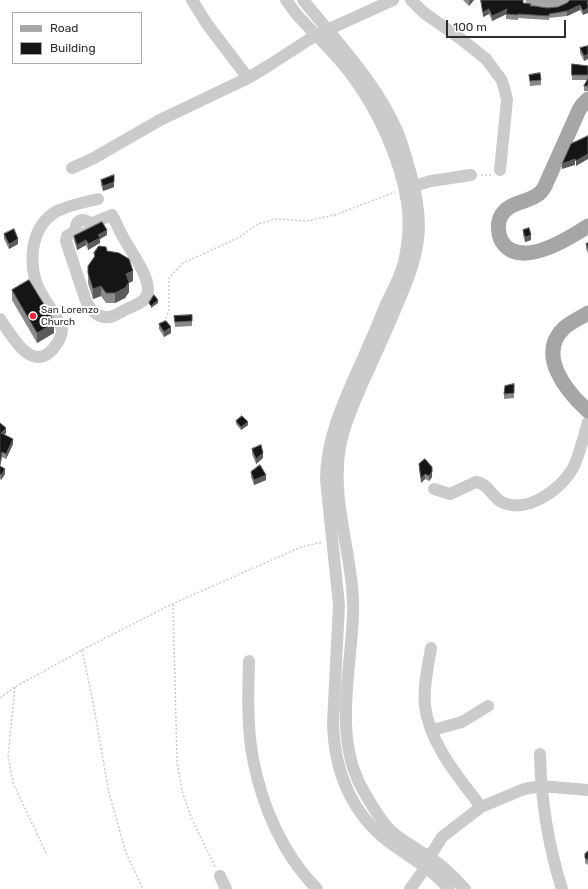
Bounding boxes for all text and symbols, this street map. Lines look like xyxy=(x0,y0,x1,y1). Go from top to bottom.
legend xyxy=(12,12,142,64)
scale bar xyxy=(448,12,568,38)
text: 100 m xyxy=(453,20,487,34)
text: Road xyxy=(50,21,78,35)
text: Building xyxy=(50,41,96,55)
place label: San Lorenzo Church xyxy=(41,304,99,328)
marker: San Lorenzo Church xyxy=(28,311,38,321)

